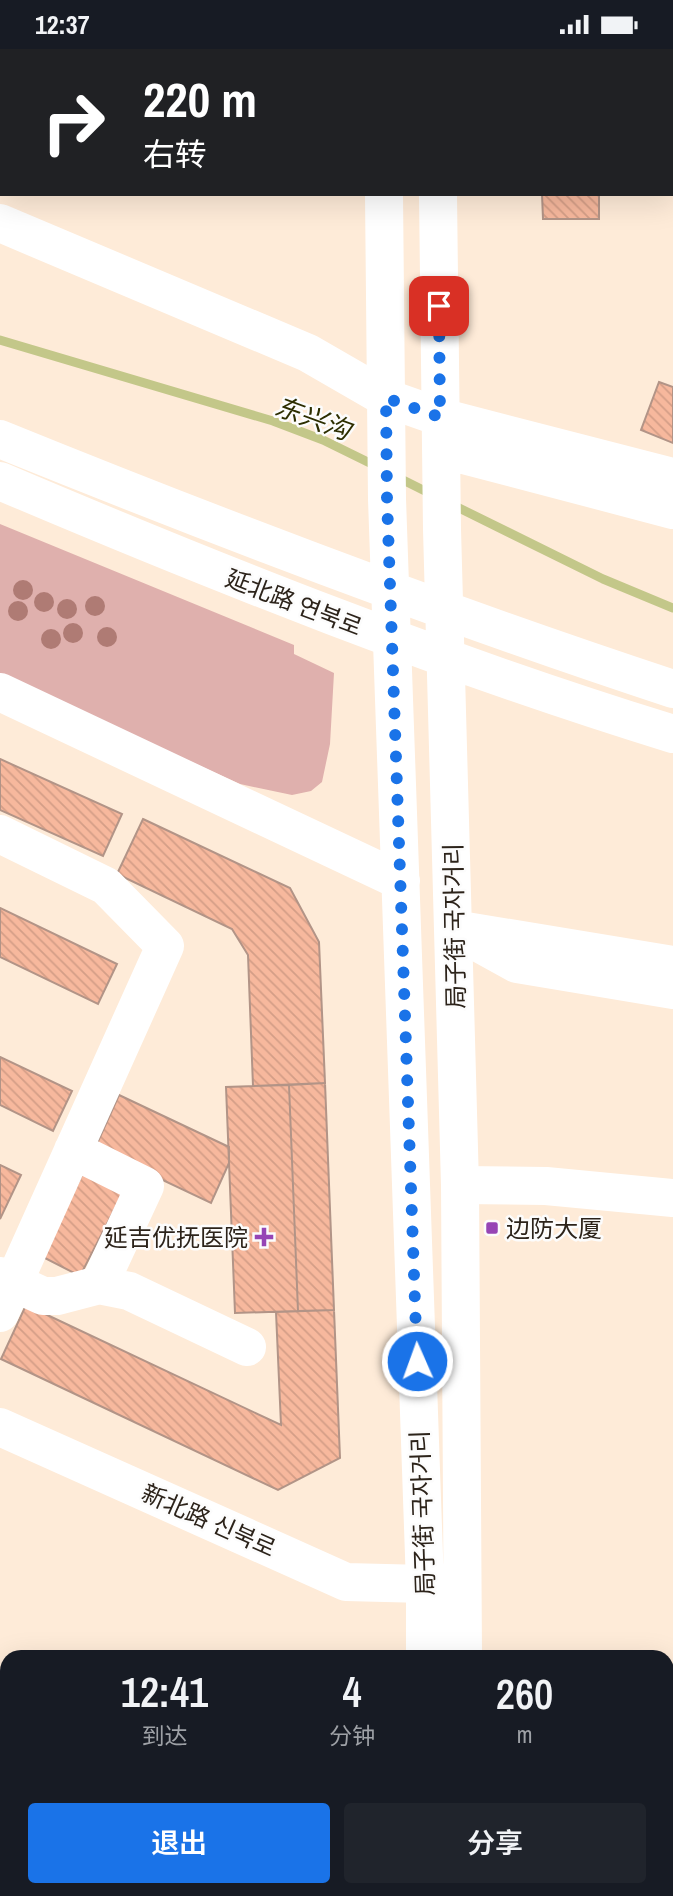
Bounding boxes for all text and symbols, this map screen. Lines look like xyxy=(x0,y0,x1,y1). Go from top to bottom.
text: 12:37 xyxy=(35,7,90,42)
text: 220 m xyxy=(143,66,257,132)
icon: right xyxy=(28,77,119,168)
text: 右转 xyxy=(143,133,207,176)
pin xyxy=(409,276,469,336)
icon: arrive xyxy=(420,287,458,325)
water label: 东兴沟 xyxy=(270,388,358,449)
street label: 延北路 연북로 xyxy=(221,561,367,643)
street label: 局子街 국자거리 xyxy=(437,843,471,1009)
place label: 边防大厦 xyxy=(506,1212,602,1244)
marker: 边防大厦 xyxy=(484,1220,500,1236)
place label: 延吉优抚医院 xyxy=(104,1221,248,1253)
marker: 延吉优抚医院 xyxy=(254,1227,274,1247)
position arrow xyxy=(380,1324,454,1398)
street label: 局子街 국자거리 xyxy=(403,1430,441,1596)
street label: 新北路 신북로 xyxy=(137,1476,281,1564)
text: 12:41 xyxy=(121,1664,208,1720)
text: 4 xyxy=(342,1664,362,1720)
text: 260 xyxy=(496,1666,553,1722)
text: m xyxy=(517,1719,532,1750)
text: 到达 xyxy=(141,1720,187,1751)
text: 分钟 xyxy=(329,1720,375,1751)
button: 退出 xyxy=(28,1803,330,1883)
button: 分享 xyxy=(344,1803,646,1883)

